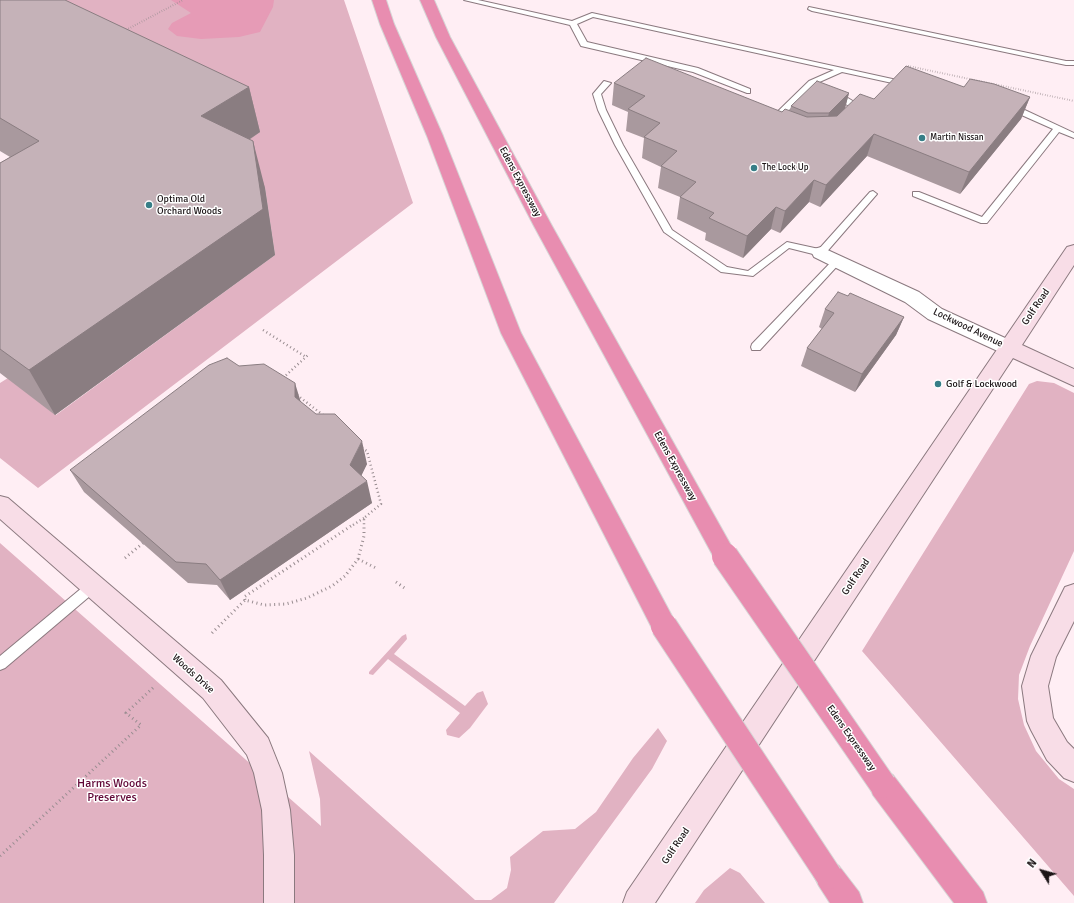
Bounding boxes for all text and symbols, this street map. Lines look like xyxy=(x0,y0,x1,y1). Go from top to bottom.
marker: Martin Nissan xyxy=(917,133,927,143)
place label: Martin Nissan xyxy=(930,133,984,143)
street label: Edens Expressway xyxy=(497,145,543,219)
marker: The Lock Up xyxy=(749,163,759,173)
place label: The Lock Up xyxy=(762,163,808,173)
place label: Optima Old Orchard Woods xyxy=(157,193,222,216)
marker: Optima Old Orchard Woods xyxy=(144,200,154,210)
street label: Golf Road xyxy=(1019,286,1053,328)
street label: Lockwood Avenue xyxy=(931,306,1005,350)
place label: Golf & Lockwood xyxy=(946,378,1017,390)
marker: Golf & Lockwood xyxy=(933,379,943,389)
street label: Edens Expressway xyxy=(651,429,699,503)
street label: Golf Road xyxy=(839,556,873,598)
street label: Woods Drive xyxy=(169,652,217,696)
street label: Edens Expressway xyxy=(824,703,878,773)
park label: Harms Woods Preserves xyxy=(77,777,147,805)
street label: Golf Road xyxy=(659,825,693,867)
north arrow xyxy=(1022,851,1062,891)
text: N xyxy=(1025,857,1040,870)

